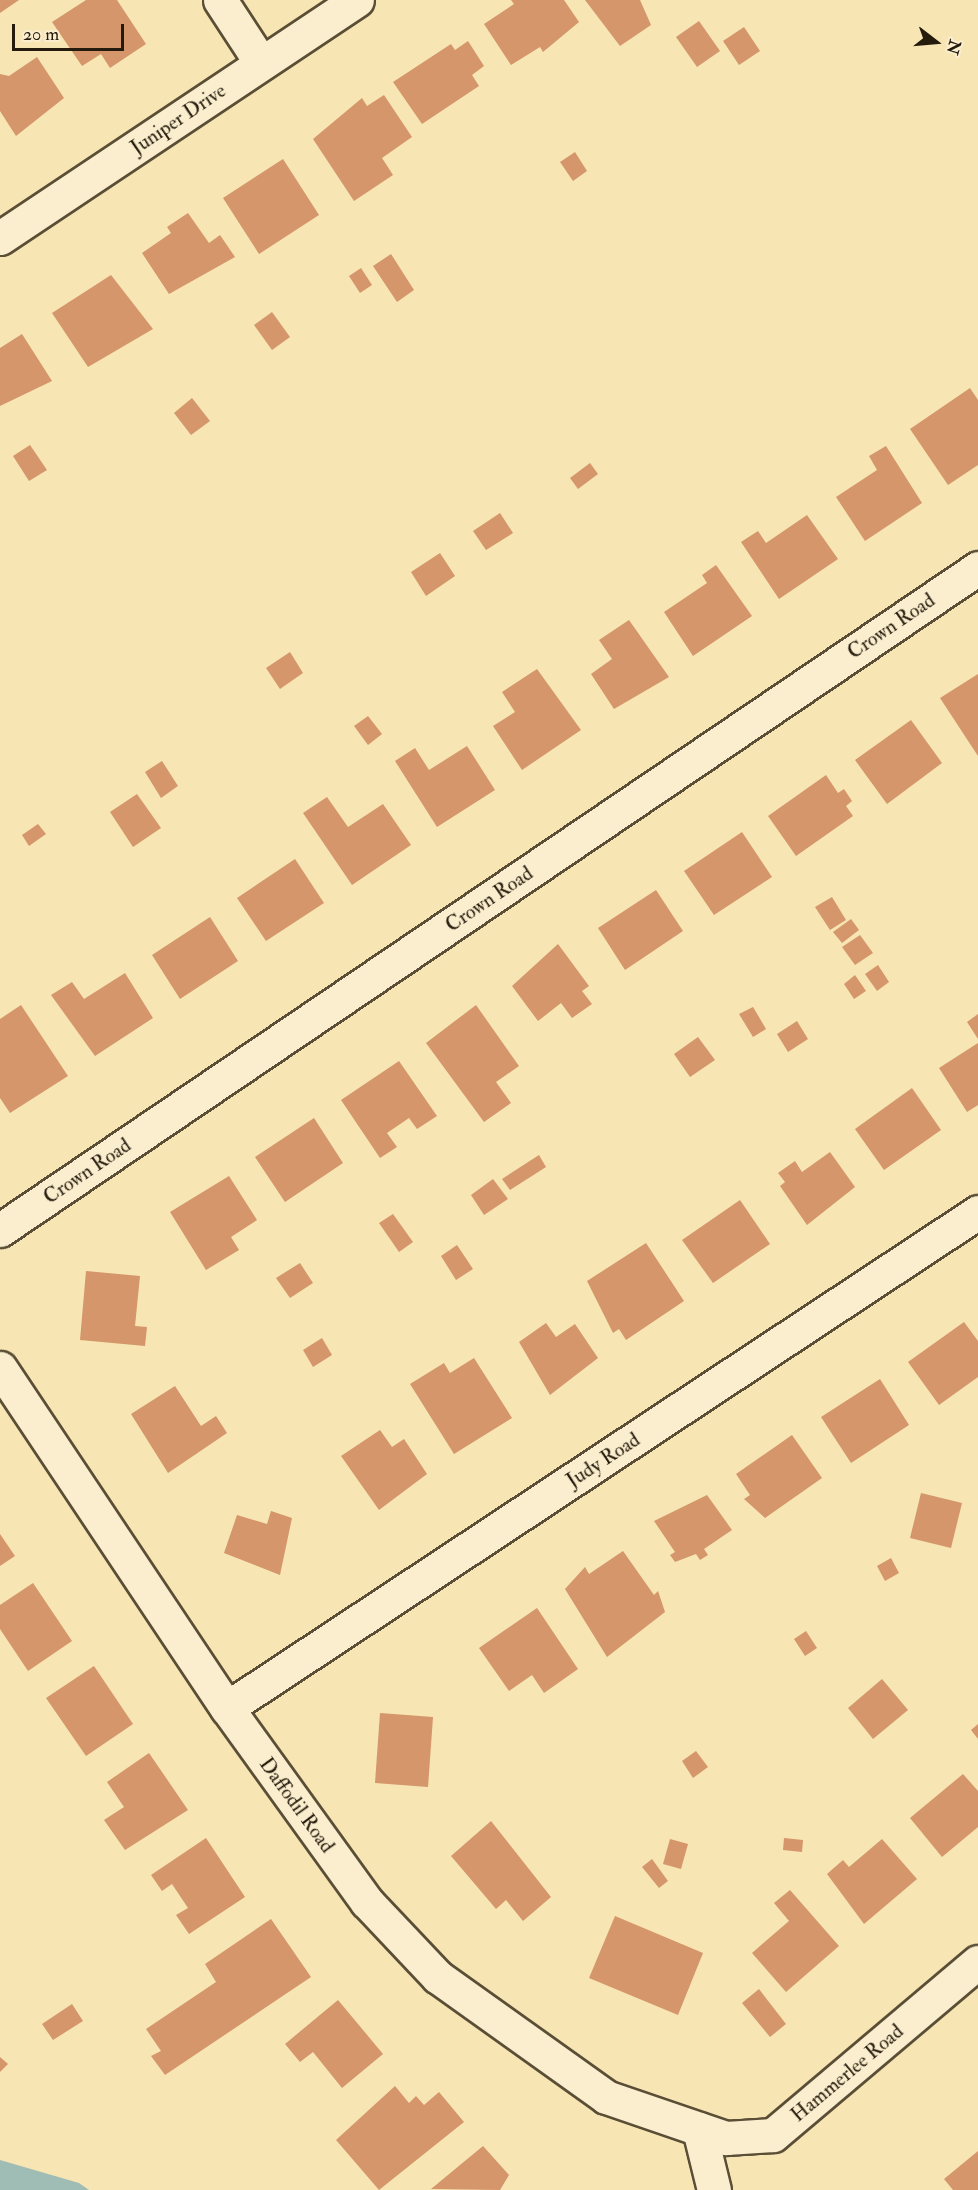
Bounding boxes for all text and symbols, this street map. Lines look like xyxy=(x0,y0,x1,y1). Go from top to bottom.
scale bar xyxy=(15,12,128,50)
north arrow xyxy=(906,12,966,72)
text: 20 m xyxy=(23,23,59,46)
text: N xyxy=(942,37,965,57)
street label: Juniper Drive xyxy=(126,78,230,160)
street label: Crown Road xyxy=(843,588,939,664)
street label: Crown Road xyxy=(441,861,537,937)
street label: Crown Road xyxy=(39,1133,135,1209)
street label: Judy Road xyxy=(562,1427,644,1493)
street label: Daffodil Road xyxy=(254,1753,340,1857)
street label: Hammerlee Road xyxy=(786,2019,908,2127)

